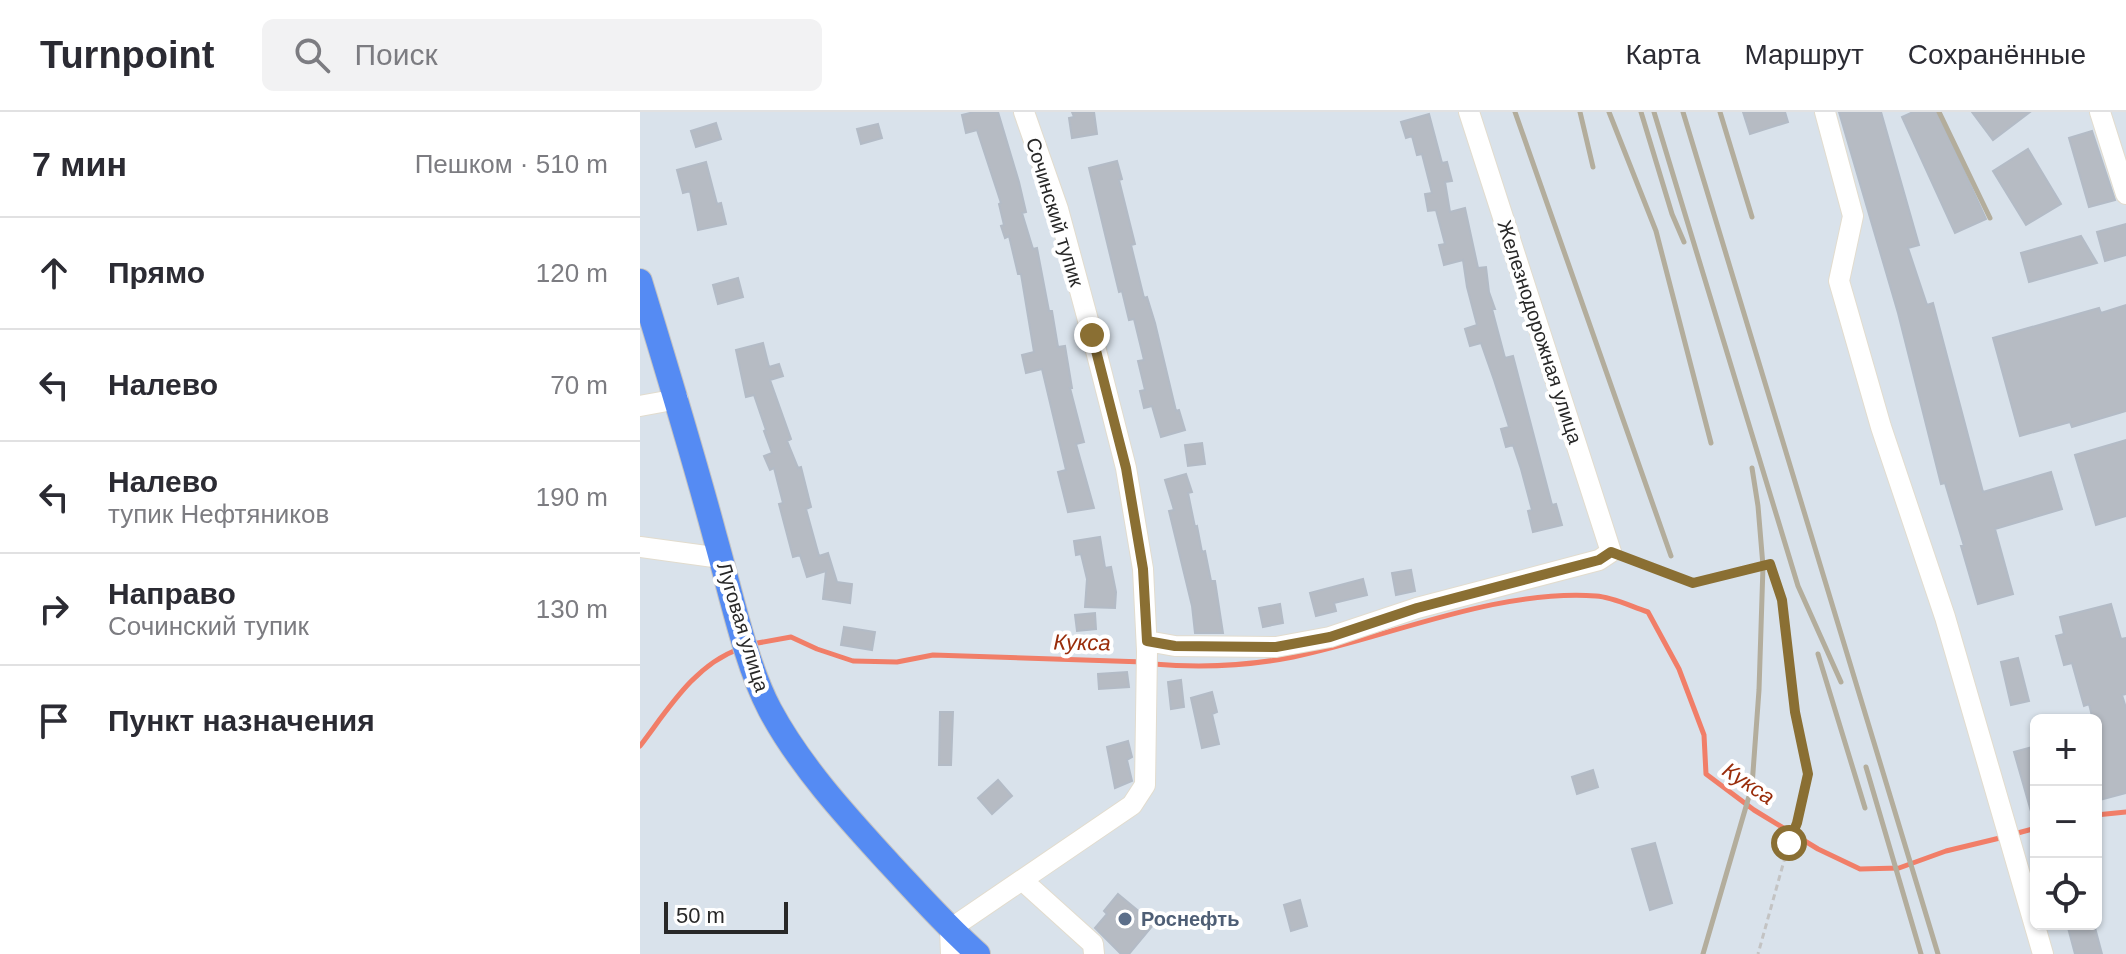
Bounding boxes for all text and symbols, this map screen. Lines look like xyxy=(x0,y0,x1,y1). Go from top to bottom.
search box xyxy=(262,19,822,91)
icon: search xyxy=(290,33,334,77)
text: Turnpoint xyxy=(40,34,214,76)
text: Поиск xyxy=(354,38,438,71)
text: Карта xyxy=(1625,39,1700,70)
text: Маршрут xyxy=(1744,39,1864,70)
text: Сохранённые xyxy=(1908,39,2086,70)
street label: Сочинский тупик xyxy=(1022,135,1088,289)
text: 7 мин xyxy=(32,145,127,183)
text: Пешком · 510 m xyxy=(415,149,608,179)
street label: Железнодорожная улица xyxy=(1493,217,1587,447)
icon: ahead xyxy=(32,251,76,295)
text: Прямо xyxy=(108,256,205,289)
text: 120 m xyxy=(536,258,608,288)
route end xyxy=(1074,317,1110,353)
icon: left xyxy=(32,363,76,407)
text: Налево xyxy=(108,368,218,401)
text: 70 m xyxy=(550,370,608,400)
text: Налево xyxy=(108,465,218,498)
icon: left xyxy=(32,475,76,519)
text: 190 m xyxy=(536,482,608,512)
text: тупик Нефтяников xyxy=(108,499,329,529)
street label: Луговая улица xyxy=(713,560,773,695)
text: Направо xyxy=(108,577,236,610)
icon: right xyxy=(32,587,76,631)
text: 130 m xyxy=(536,594,608,624)
text: Сочинский тупик xyxy=(108,611,309,641)
water label: Кукса xyxy=(1053,630,1111,655)
icon: arrive xyxy=(32,699,76,743)
text: Пункт назначения xyxy=(108,704,375,737)
map controls xyxy=(2030,714,2102,930)
button: + xyxy=(2030,714,2102,786)
water label: Кукса xyxy=(1718,757,1779,810)
button: − xyxy=(2030,786,2102,858)
route start xyxy=(1771,825,1807,861)
button: locate xyxy=(2030,858,2102,930)
scale bar xyxy=(664,898,788,934)
text: 50 m xyxy=(676,903,725,928)
place label: Роснефть xyxy=(1141,908,1239,930)
marker: Роснефть xyxy=(1116,910,1134,928)

